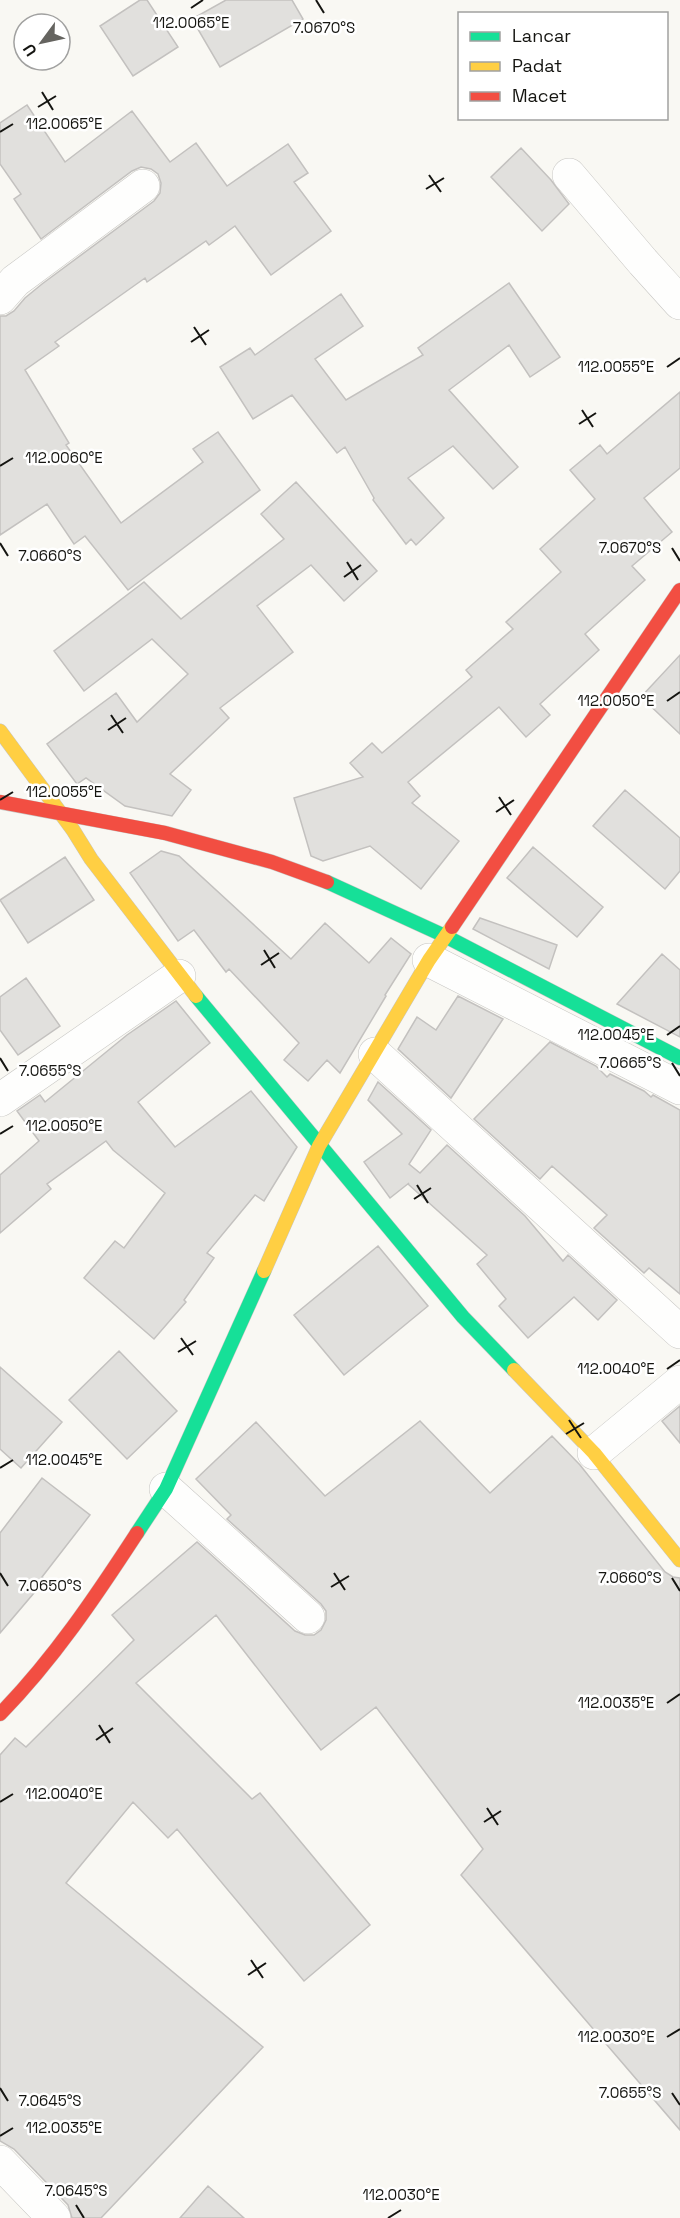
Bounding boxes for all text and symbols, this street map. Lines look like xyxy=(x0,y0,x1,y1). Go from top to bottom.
north arrow xyxy=(12,12,72,72)
legend xyxy=(458,12,668,120)
text: 112.0065°E xyxy=(153,13,229,32)
text: 7.0670°S xyxy=(293,18,355,37)
text: Lancar xyxy=(512,24,571,47)
text: U xyxy=(18,40,42,60)
text: Padat xyxy=(512,54,562,77)
text: Macet xyxy=(512,84,567,107)
text: 112.0065°E xyxy=(26,114,102,133)
text: 112.0055°E xyxy=(578,357,654,376)
text: 112.0060°E xyxy=(25,448,103,467)
text: 7.0670°S xyxy=(599,538,661,557)
text: 7.0660°S xyxy=(18,546,82,565)
text: 112.0050°E xyxy=(577,691,655,710)
text: 112.0055°E xyxy=(26,782,102,801)
text: 112.0045°E xyxy=(578,1025,654,1044)
text: 7.0665°S xyxy=(599,1053,661,1072)
text: 7.0655°S xyxy=(19,1061,81,1080)
text: 112.0050°E xyxy=(25,1116,103,1135)
text: 112.0040°E xyxy=(577,1359,655,1378)
text: 112.0045°E xyxy=(26,1450,102,1469)
text: 7.0660°S xyxy=(598,1568,662,1587)
text: 7.0650°S xyxy=(18,1576,82,1595)
text: 112.0035°E xyxy=(578,1693,654,1712)
text: 112.0040°E xyxy=(25,1784,103,1803)
text: 112.0030°E xyxy=(577,2027,655,2046)
text: 7.0655°S xyxy=(599,2083,661,2102)
text: 7.0645°S xyxy=(18,2091,82,2110)
text: 112.0035°E xyxy=(26,2118,102,2137)
text: 7.0645°S xyxy=(44,2181,108,2200)
text: 112.0030°E xyxy=(362,2185,440,2204)

